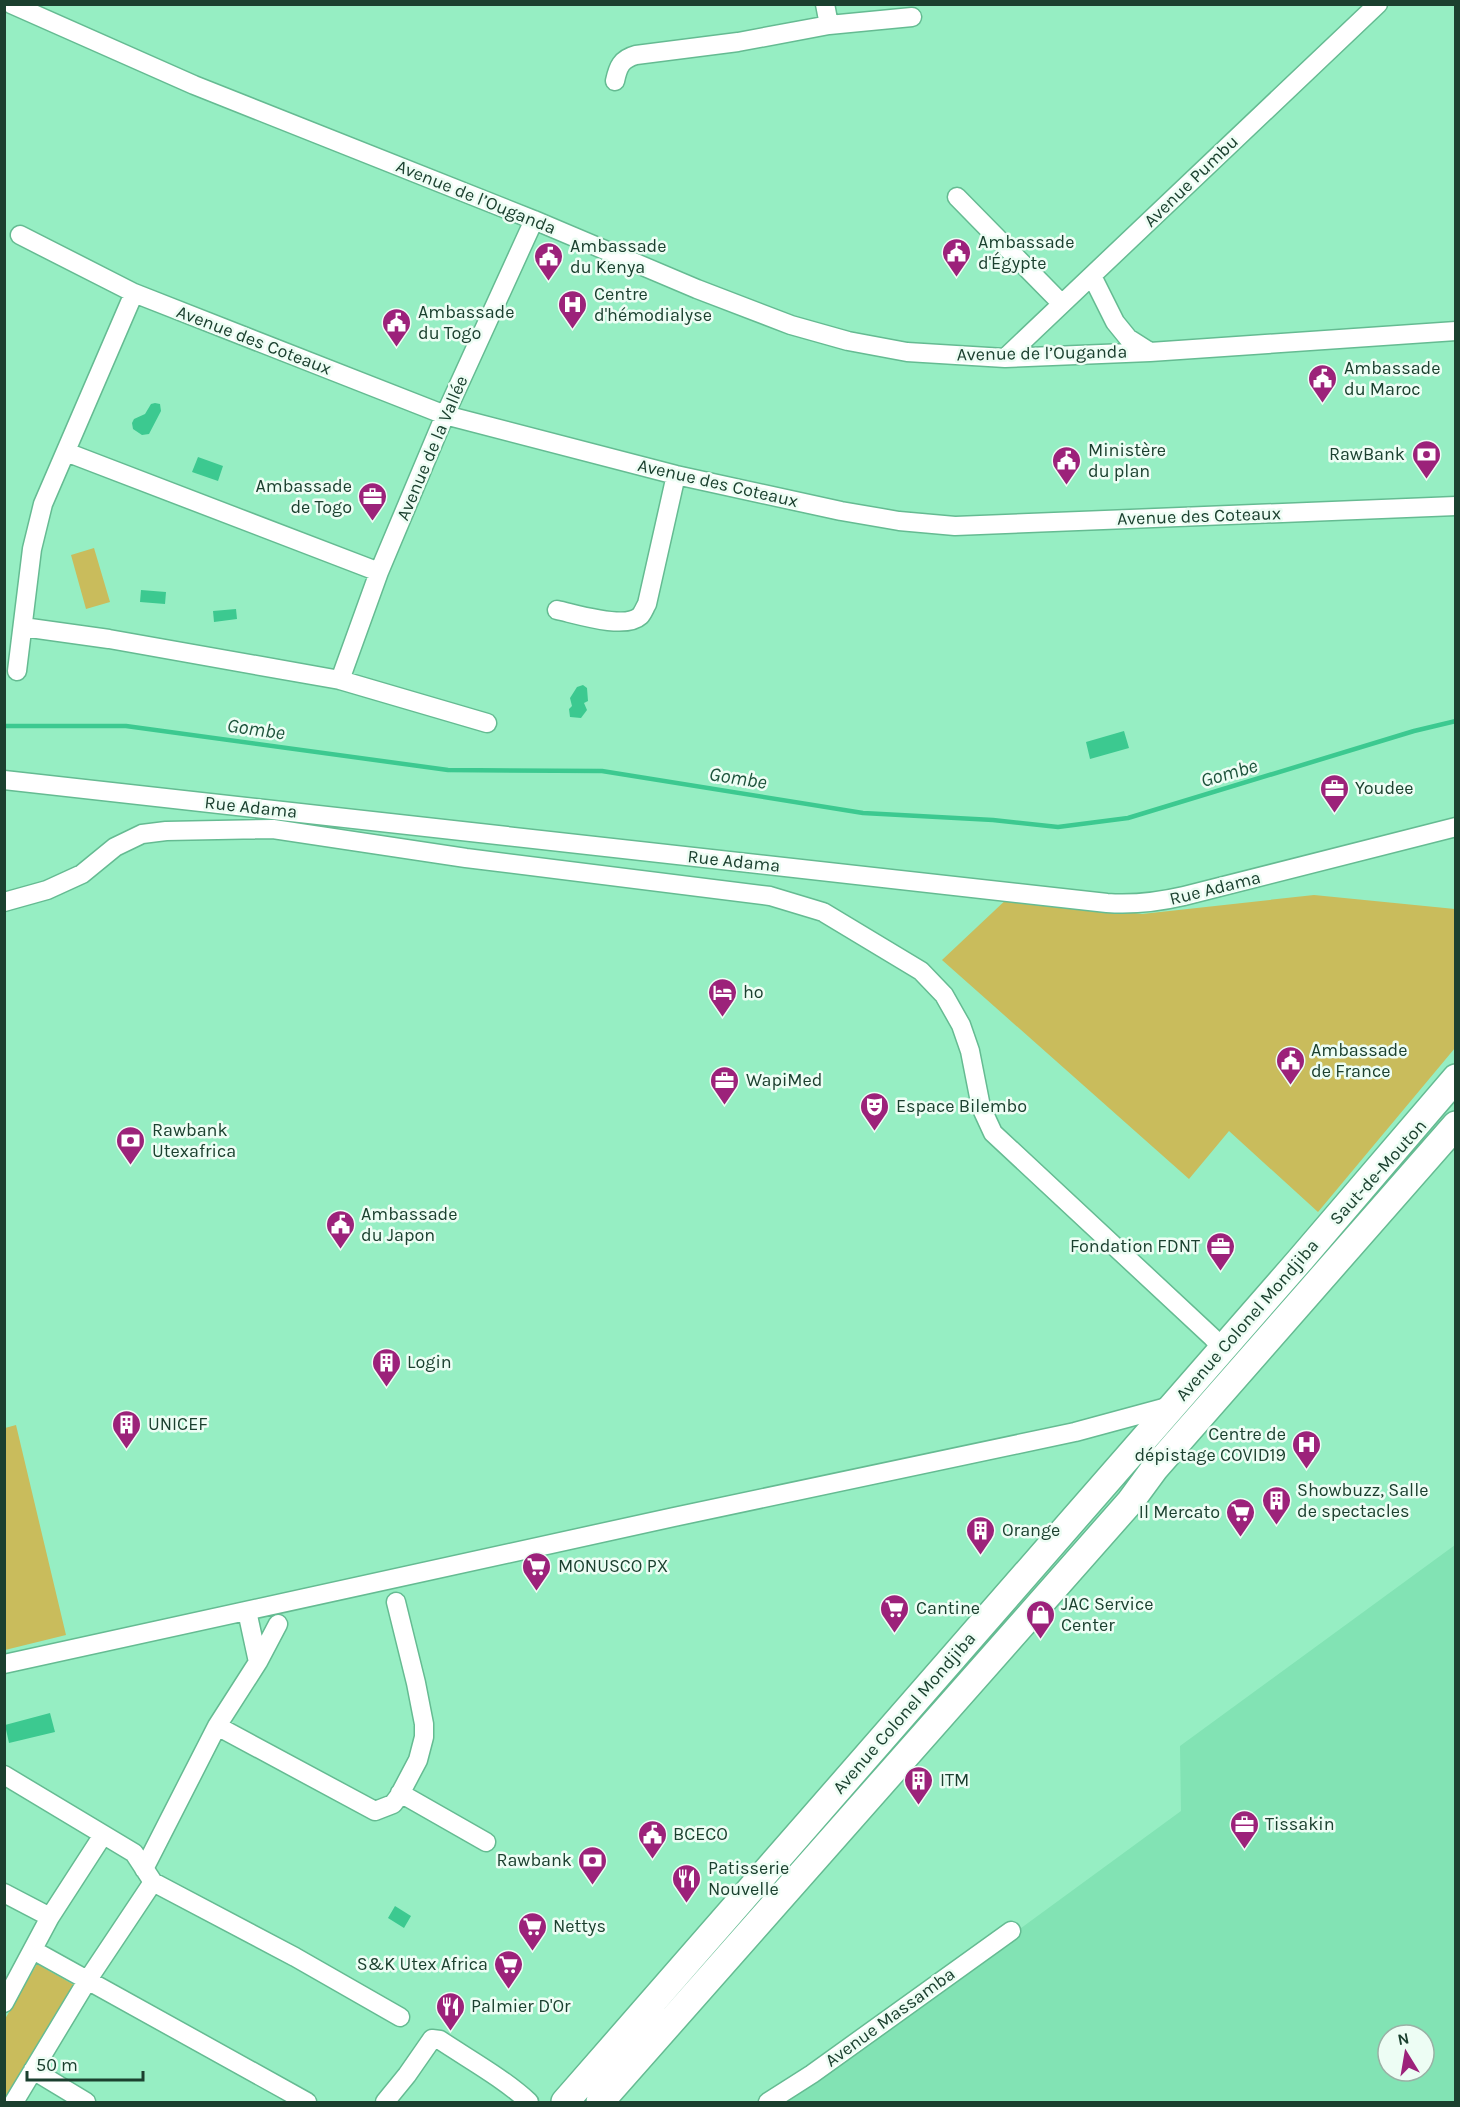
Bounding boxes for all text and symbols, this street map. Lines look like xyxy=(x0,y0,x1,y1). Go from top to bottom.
street label: Avenue Pumbu xyxy=(1139,130,1243,232)
street label: Avenue de l’Ouganda xyxy=(393,155,559,239)
place label: Ambassade d'Égypte xyxy=(978,231,1075,274)
place label: Ambassade du Kenya xyxy=(570,235,667,278)
public building icon: Ambassade d'Égypte xyxy=(941,236,973,278)
public building icon: Ambassade du Kenya xyxy=(533,240,565,282)
place label: Centre d'hémodialyse xyxy=(594,283,712,326)
hospital icon: Centre d'hémodialyse xyxy=(557,288,589,330)
street label: Avenue des Coteaux xyxy=(173,300,335,380)
place label: Ambassade du Togo xyxy=(418,301,515,344)
public building icon: Ambassade du Togo xyxy=(381,306,413,348)
street label: Avenue de l’Ouganda xyxy=(957,341,1127,365)
place label: Ambassade du Maroc xyxy=(1344,357,1441,400)
public building icon: Ambassade du Maroc xyxy=(1307,362,1339,404)
street label: Avenue de la Vallée xyxy=(392,372,472,524)
bank icon: RawBank xyxy=(1410,438,1442,480)
place label: Ministère du plan xyxy=(1088,439,1166,482)
place label: RawBank xyxy=(1329,443,1405,465)
public building icon: Ministère du plan xyxy=(1051,444,1083,486)
street label: Avenue des Coteaux xyxy=(636,454,800,512)
place label: Ambassade de Togo xyxy=(256,475,352,518)
office icon: Ambassade de Togo xyxy=(357,480,389,522)
street label: Avenue des Coteaux xyxy=(1117,502,1281,530)
water label: Gombe xyxy=(226,714,286,744)
water label: Gombe xyxy=(1198,754,1260,792)
water label: Gombe xyxy=(708,762,768,794)
office icon: Youdee xyxy=(1318,772,1350,814)
place label: Youdee xyxy=(1355,777,1414,799)
street label: Rue Adama xyxy=(204,791,298,823)
street label: Rue Adama xyxy=(687,845,781,877)
street label: Rue Adama xyxy=(1167,866,1263,910)
hotel icon: ho xyxy=(706,976,738,1018)
place label: ho xyxy=(743,981,764,1003)
place label: Ambassade de France xyxy=(1311,1039,1408,1082)
public building icon: Ambassade de France xyxy=(1274,1044,1306,1086)
office icon: WapiMed xyxy=(709,1064,741,1106)
place label: WapiMed xyxy=(746,1069,822,1091)
theatre icon: Espace Bilembo xyxy=(859,1090,891,1132)
place label: Espace Bilembo xyxy=(896,1095,1027,1117)
street label: Saut-de-Mouton xyxy=(1325,1115,1431,1229)
place label: Rawbank Utexafrica xyxy=(152,1119,236,1162)
bank icon: Rawbank Utexafrica xyxy=(115,1124,147,1166)
place label: Ambassade du Japon xyxy=(361,1203,458,1246)
public building icon: Ambassade du Japon xyxy=(324,1208,356,1250)
office icon: Fondation FDNT xyxy=(1205,1230,1237,1272)
place label: Fondation FDNT xyxy=(1070,1235,1200,1257)
street label: Avenue Colonel Mondjiba xyxy=(1171,1235,1323,1405)
building icon: Login xyxy=(370,1346,402,1388)
place label: Login xyxy=(407,1351,452,1373)
building icon: UNICEF xyxy=(111,1408,143,1450)
place label: UNICEF xyxy=(148,1413,208,1435)
place label: Centre de dépistage COVID19 xyxy=(1134,1423,1286,1466)
hospital icon: Centre de dépistage COVID19 xyxy=(1291,1428,1323,1470)
place label: Showbuzz, Salle de spectacles xyxy=(1297,1479,1428,1522)
building icon: Showbuzz, Salle de spectacles xyxy=(1260,1484,1292,1526)
supermarket icon: Il Mercato xyxy=(1225,1496,1257,1538)
place label: Il Mercato xyxy=(1139,1501,1220,1523)
building icon: Orange xyxy=(965,1514,997,1556)
place label: Orange xyxy=(1002,1519,1060,1541)
supermarket icon: MONUSCO PX xyxy=(521,1550,553,1592)
place label: MONUSCO PX xyxy=(558,1555,668,1577)
supermarket icon: Cantine xyxy=(879,1592,911,1634)
place label: JAC Service Center xyxy=(1061,1593,1154,1636)
place label: Cantine xyxy=(916,1597,980,1619)
shop icon: JAC Service Center xyxy=(1024,1598,1056,1640)
street label: Avenue Colonel Mondjiba xyxy=(828,1628,980,1798)
building icon: ITM xyxy=(903,1764,935,1806)
place label: ITM xyxy=(940,1769,969,1791)
office icon: Tissakin xyxy=(1228,1808,1260,1850)
place label: Tissakin xyxy=(1265,1813,1335,1835)
public building icon: BCECO xyxy=(636,1818,668,1860)
place label: BCECO xyxy=(673,1823,728,1845)
bank icon: Rawbank xyxy=(577,1844,609,1886)
place label: Rawbank xyxy=(496,1849,572,1871)
place label: Patisserie Nouvelle xyxy=(708,1857,789,1900)
restaurant icon: Patisserie Nouvelle xyxy=(671,1862,703,1904)
supermarket icon: Nettys xyxy=(516,1910,548,1952)
place label: Nettys xyxy=(553,1915,606,1937)
supermarket icon: S&K Utex Africa xyxy=(493,1948,525,1990)
place label: S&K Utex Africa xyxy=(357,1953,488,1975)
street label: Avenue Massamba xyxy=(821,1963,959,2071)
restaurant icon: Palmier D'Or xyxy=(434,1990,466,2032)
place label: Palmier D'Or xyxy=(471,1995,571,2017)
north arrow xyxy=(1376,2023,1436,2083)
text: N xyxy=(1396,2028,1411,2049)
scale bar xyxy=(27,2044,142,2082)
text: 50 m xyxy=(36,2054,78,2076)

